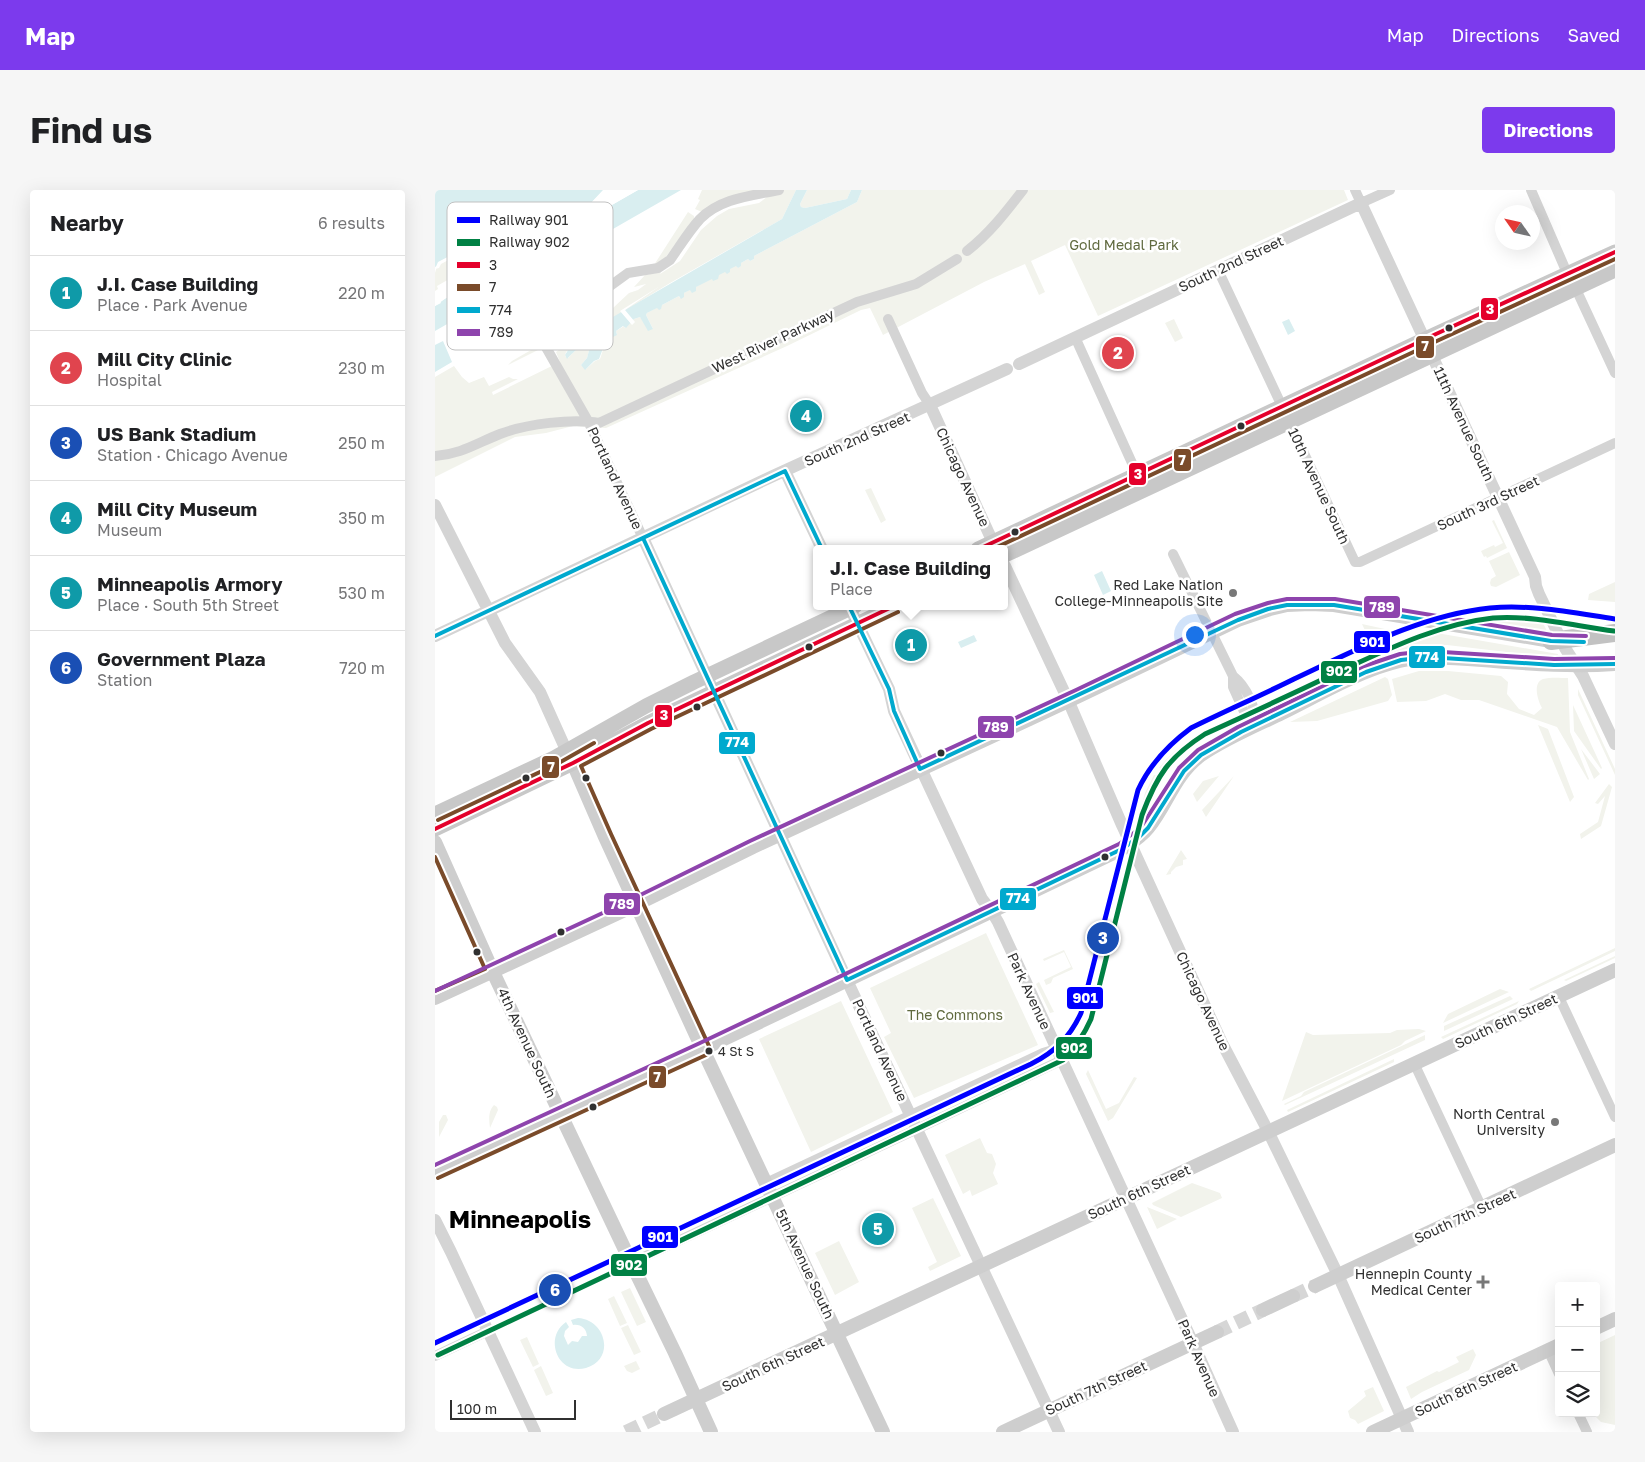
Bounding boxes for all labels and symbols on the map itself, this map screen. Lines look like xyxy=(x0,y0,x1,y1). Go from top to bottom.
legend xyxy=(447,202,613,350)
north arrow xyxy=(1495,205,1540,250)
text: Railway 901 xyxy=(489,211,569,228)
street label: South 2nd Street xyxy=(1176,232,1286,295)
text: Railway 902 xyxy=(489,233,570,250)
park label: Gold Medal Park xyxy=(1069,236,1179,253)
text: 3 xyxy=(489,256,497,273)
text: 7 xyxy=(489,278,496,295)
line badge: 3 xyxy=(1480,297,1499,321)
text: 3 xyxy=(1486,300,1494,317)
text: 774 xyxy=(489,301,512,318)
street label: West River Parkway xyxy=(709,305,837,376)
text: 789 xyxy=(489,323,513,340)
unlabelled marker xyxy=(1444,323,1454,333)
pin: 2 xyxy=(1102,334,1134,372)
line badge: 7 xyxy=(1415,335,1435,359)
text: 7 xyxy=(1421,337,1429,354)
street label: 11th Avenue South xyxy=(1430,364,1498,484)
pin: 4 xyxy=(790,397,822,435)
street label: South 2nd Street xyxy=(801,408,912,469)
unlabelled marker xyxy=(1236,421,1246,431)
street label: Portland Avenue xyxy=(584,424,647,532)
street label: Chicago Avenue xyxy=(933,425,994,529)
street label: 10th Avenue South xyxy=(1285,425,1354,547)
line badge: 7 xyxy=(1173,448,1192,472)
text: 7 xyxy=(1178,451,1186,468)
line badge: 3 xyxy=(1128,462,1147,486)
text: 3 xyxy=(1134,465,1142,482)
street label: South 3rd Street xyxy=(1434,471,1542,534)
unlabelled marker xyxy=(1010,527,1020,537)
place label: Red Lake Nation College-Minneapolis Site xyxy=(1054,576,1223,609)
marker: Red Lake Nation College-Minneapolis Site xyxy=(1227,587,1239,599)
line badge: 789 xyxy=(1363,595,1401,619)
text: 789 xyxy=(1369,598,1395,615)
your location xyxy=(1182,622,1208,648)
pin: 1 xyxy=(895,626,927,664)
line badge: 901 xyxy=(1353,630,1391,654)
text: 901 xyxy=(1359,633,1385,650)
unlabelled marker xyxy=(804,642,814,652)
line badge: 774 xyxy=(1408,645,1446,669)
text: 774 xyxy=(1415,648,1439,665)
line badge: 902 xyxy=(1320,660,1358,684)
text: 902 xyxy=(1326,662,1353,679)
unlabelled marker xyxy=(692,702,702,712)
line badge: 3 xyxy=(654,704,673,728)
text: 3 xyxy=(660,706,668,723)
line badge: 789 xyxy=(977,715,1015,739)
text: 789 xyxy=(983,718,1009,735)
line badge: 774 xyxy=(718,731,756,755)
text: 774 xyxy=(725,733,749,750)
unlabelled marker xyxy=(936,748,946,758)
line badge: 7 xyxy=(541,755,560,779)
text: 7 xyxy=(547,758,555,775)
unlabelled marker xyxy=(521,773,531,783)
unlabelled marker xyxy=(581,773,591,783)
unlabelled marker xyxy=(1100,852,1110,862)
line badge: 774 xyxy=(999,887,1037,911)
text: 774 xyxy=(1006,889,1030,906)
line badge: 789 xyxy=(603,892,641,916)
text: 789 xyxy=(609,895,635,912)
pin: 3 xyxy=(1087,919,1119,957)
unlabelled marker xyxy=(556,927,566,937)
unlabelled marker xyxy=(472,947,482,957)
street label: Park Avenue xyxy=(1004,949,1055,1032)
street label: Chicago Avenue xyxy=(1173,949,1234,1053)
street label: 4th Avenue South xyxy=(495,985,560,1100)
line badge: 901 xyxy=(1066,986,1104,1010)
text: 901 xyxy=(1072,989,1098,1006)
street label: South 6th Street xyxy=(1452,989,1560,1052)
street label: Portland Avenue xyxy=(849,996,912,1104)
park label: The Commons xyxy=(907,1006,1003,1023)
line badge: 902 xyxy=(1055,1036,1093,1060)
text: 902 xyxy=(1061,1039,1088,1056)
place label: 4 St S xyxy=(718,1043,754,1059)
marker: 4 St S xyxy=(704,1046,714,1056)
line badge: 7 xyxy=(648,1065,667,1089)
text: 7 xyxy=(653,1068,661,1085)
unlabelled marker xyxy=(588,1102,598,1112)
place label: North Central University xyxy=(1453,1105,1545,1138)
marker: North Central University xyxy=(1549,1116,1561,1128)
street label: South 6th Street xyxy=(1085,1160,1193,1223)
street label: South 7th Street xyxy=(1411,1185,1518,1247)
district label: Minneapolis xyxy=(449,1204,591,1233)
street label: 5th Avenue South xyxy=(773,1206,838,1321)
pin: 5 xyxy=(862,1210,894,1248)
line badge: 901 xyxy=(641,1225,679,1249)
text: 901 xyxy=(647,1228,673,1245)
line badge: 902 xyxy=(610,1253,648,1277)
text: 902 xyxy=(616,1256,643,1273)
place label: Hennepin County Medical Center xyxy=(1355,1265,1473,1298)
pin: 6 xyxy=(539,1271,571,1309)
marker: Hennepin County Medical Center xyxy=(1476,1275,1490,1289)
street label: Park Avenue xyxy=(1175,1316,1224,1399)
street label: South 6th Street xyxy=(719,1332,827,1395)
street label: South 7th Street xyxy=(1042,1357,1149,1419)
street label: South 8th Street xyxy=(1412,1357,1520,1420)
scale bar xyxy=(450,1397,576,1420)

